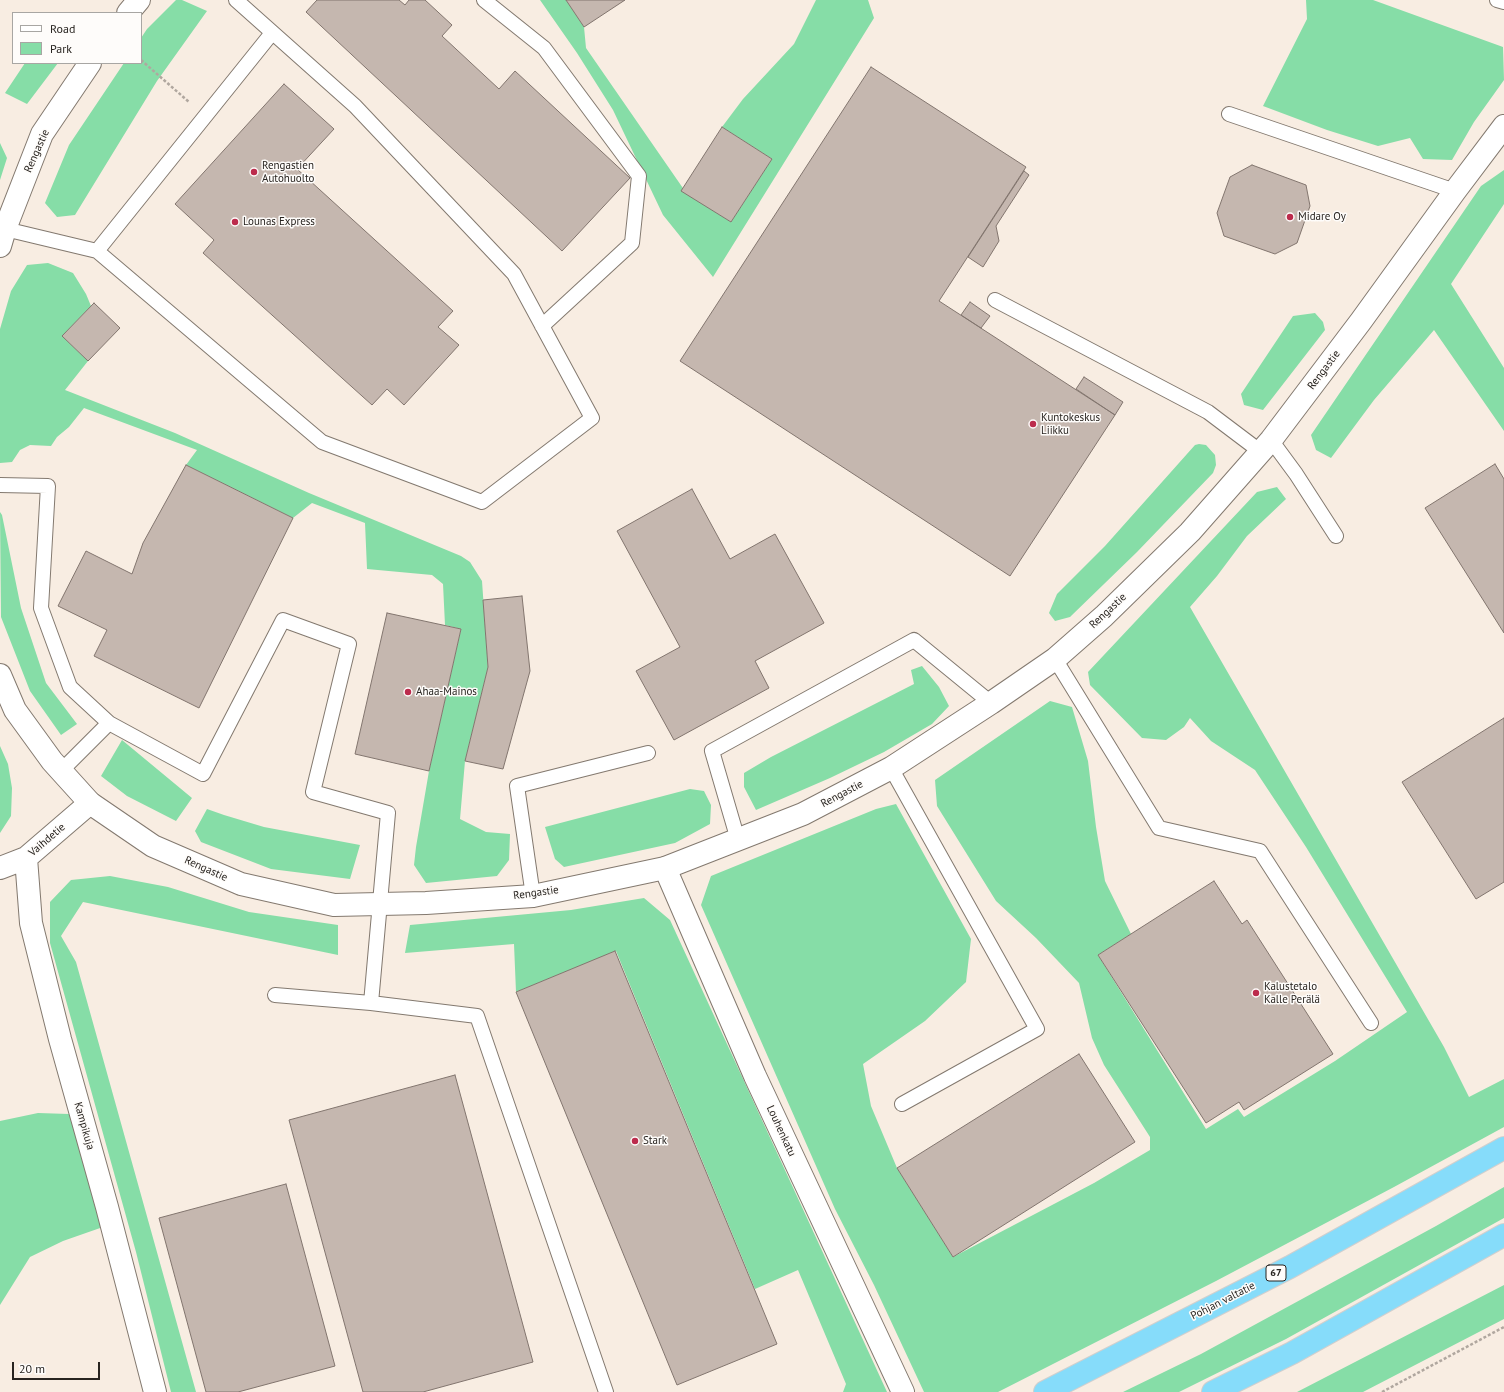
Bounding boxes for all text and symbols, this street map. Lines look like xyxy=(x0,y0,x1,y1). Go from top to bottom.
legend xyxy=(12,12,142,64)
text: Road xyxy=(50,21,75,36)
text: Park xyxy=(50,41,72,56)
street label: Rengastie xyxy=(22,127,52,175)
place label: Rengastien Autohuolto xyxy=(262,159,314,185)
marker: Rengastien Autohuolto xyxy=(249,167,259,177)
place label: Midare Oy xyxy=(1298,210,1346,224)
marker: Midare Oy xyxy=(1285,212,1295,222)
place label: Lounas Express xyxy=(243,215,315,229)
marker: Lounas Express xyxy=(230,217,240,227)
street label: Rengastie xyxy=(1305,348,1343,392)
place label: Kuntokeskus Liikku xyxy=(1041,411,1100,437)
marker: Kuntokeskus Liikku xyxy=(1028,419,1038,429)
street label: Rengastie xyxy=(1087,591,1129,631)
place label: Ahaa-Mainos xyxy=(416,685,477,699)
marker: Ahaa-Mainos xyxy=(403,687,413,697)
street label: Rengastie xyxy=(819,777,865,811)
street label: Vaihdetie xyxy=(26,821,68,859)
street label: Rengastie xyxy=(182,854,230,884)
street label: Rengastie xyxy=(512,883,560,903)
place label: Kalustetalo Kalle Perälä xyxy=(1264,980,1320,1006)
marker: Kalustetalo Kalle Perälä xyxy=(1251,988,1261,998)
street label: Kampikuja xyxy=(71,1100,97,1152)
street label: Louhenkatu xyxy=(763,1103,799,1159)
place label: Stark xyxy=(643,1134,667,1148)
marker: Stark xyxy=(630,1136,640,1146)
road number: 67 xyxy=(1266,1265,1286,1281)
street label: Pohjan valtatie xyxy=(1189,1279,1257,1323)
scale bar xyxy=(14,1354,102,1380)
text: 20 m xyxy=(19,1361,45,1376)

